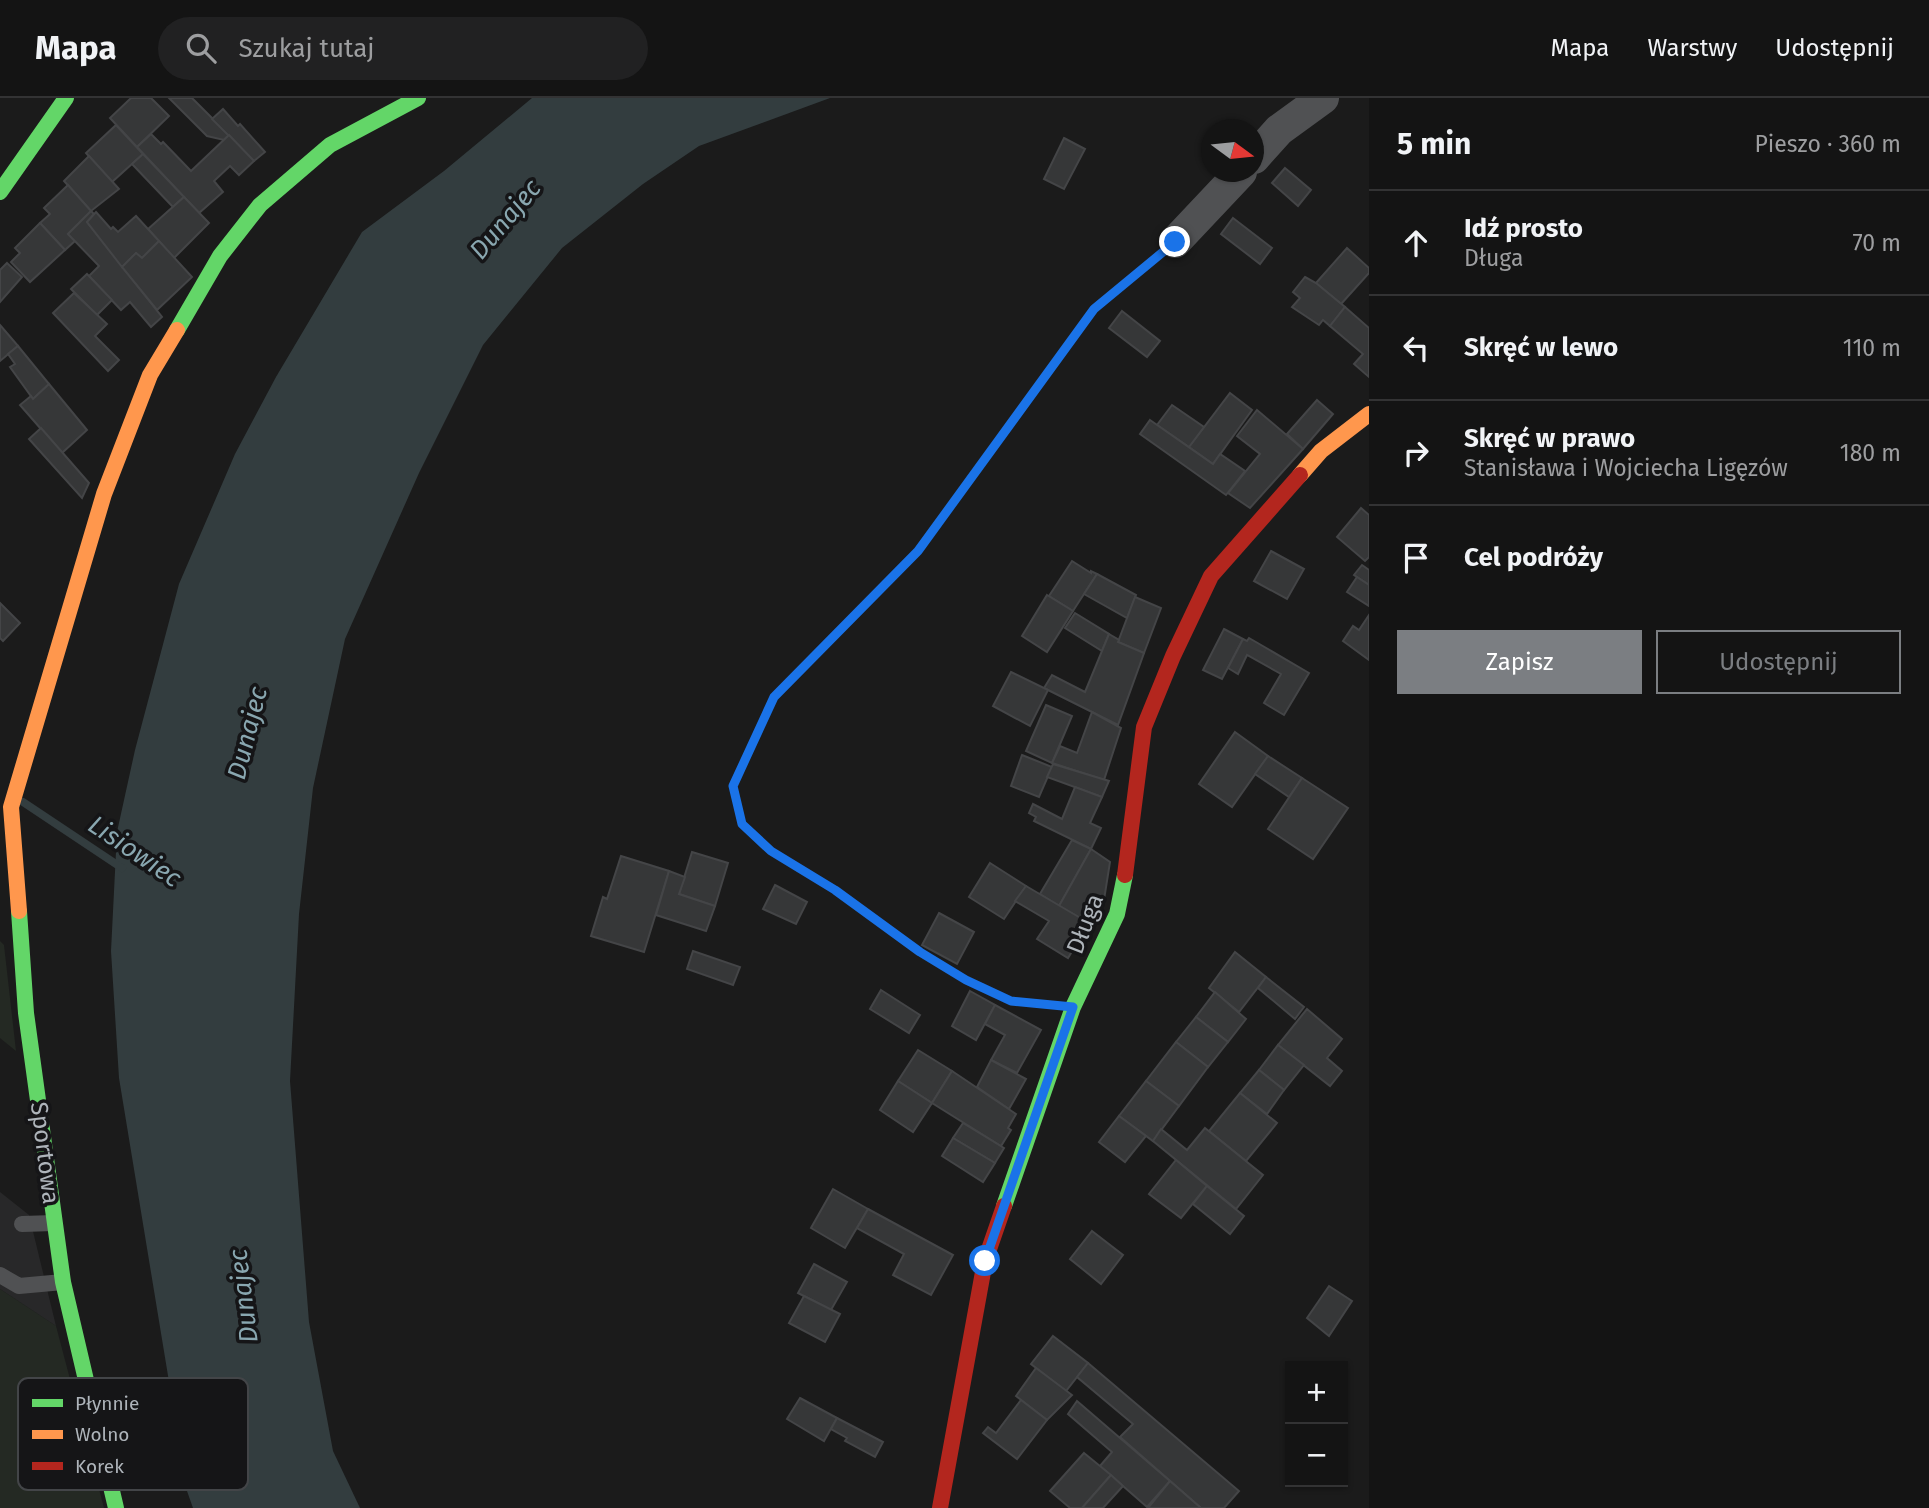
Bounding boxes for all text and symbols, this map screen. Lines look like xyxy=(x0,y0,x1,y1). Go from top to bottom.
search box xyxy=(158,17,648,80)
text: Mapa xyxy=(35,28,116,68)
icon: search xyxy=(182,29,220,67)
text: Szukaj tutaj xyxy=(238,33,375,64)
text: Mapa xyxy=(1551,34,1609,62)
text: Warstwy xyxy=(1647,34,1737,62)
text: Udostępnij xyxy=(1775,34,1894,62)
north arrow xyxy=(1201,119,1264,182)
text: 5 min xyxy=(1397,126,1471,162)
text: Pieszo · 360 m xyxy=(1754,130,1901,158)
water label: Dunajec xyxy=(463,173,548,265)
text: Idź prosto xyxy=(1464,213,1583,244)
icon: ahead xyxy=(1397,224,1435,262)
route end xyxy=(1159,226,1190,257)
text: 70 m xyxy=(1852,229,1901,257)
text: Długa xyxy=(1464,244,1523,272)
icon: left xyxy=(1397,329,1435,367)
text: Skręć w lewo xyxy=(1464,332,1618,363)
text: 110 m xyxy=(1843,334,1901,362)
text: Skręć w prawo xyxy=(1464,423,1635,454)
icon: right xyxy=(1397,434,1435,472)
text: 180 m xyxy=(1840,439,1901,467)
text: Stanisława i Wojciecha Ligęzów xyxy=(1464,454,1788,482)
icon: arrive xyxy=(1397,539,1435,577)
text: Cel podróży xyxy=(1464,542,1603,573)
button: Zapisz xyxy=(1397,630,1642,694)
button: Udostępnij xyxy=(1656,630,1901,694)
water label: Dunajec xyxy=(221,683,274,783)
water label: Lisiowiec xyxy=(82,809,188,894)
street label: Długa xyxy=(1061,890,1109,958)
street label: Sportowa xyxy=(25,1100,65,1206)
route start xyxy=(969,1245,1000,1276)
water label: Dunajec xyxy=(222,1247,265,1345)
map controls xyxy=(1285,1361,1348,1487)
button: + xyxy=(1285,1361,1348,1424)
legend xyxy=(18,1378,248,1490)
text: Płynnie xyxy=(75,1392,139,1415)
text: Wolno xyxy=(75,1423,129,1446)
button: − xyxy=(1285,1424,1348,1487)
text: Korek xyxy=(75,1455,124,1478)

